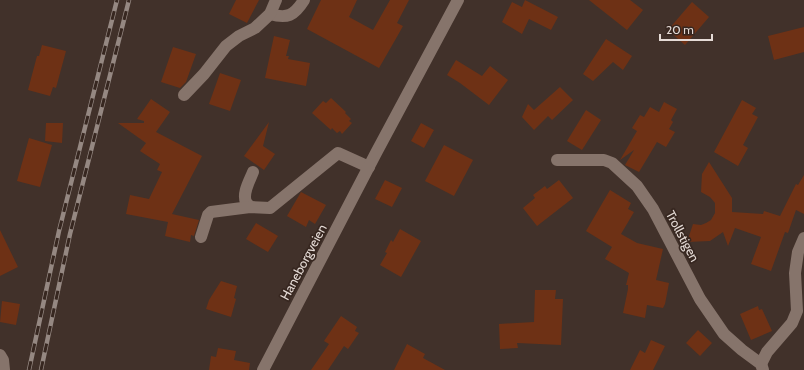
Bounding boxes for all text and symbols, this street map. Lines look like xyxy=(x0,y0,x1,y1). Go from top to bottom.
scale bar xyxy=(660,16,712,42)
text: 20 m xyxy=(666,22,694,37)
street label: Trollstigen xyxy=(663,208,703,264)
street label: Haneborgveien xyxy=(276,221,330,303)

